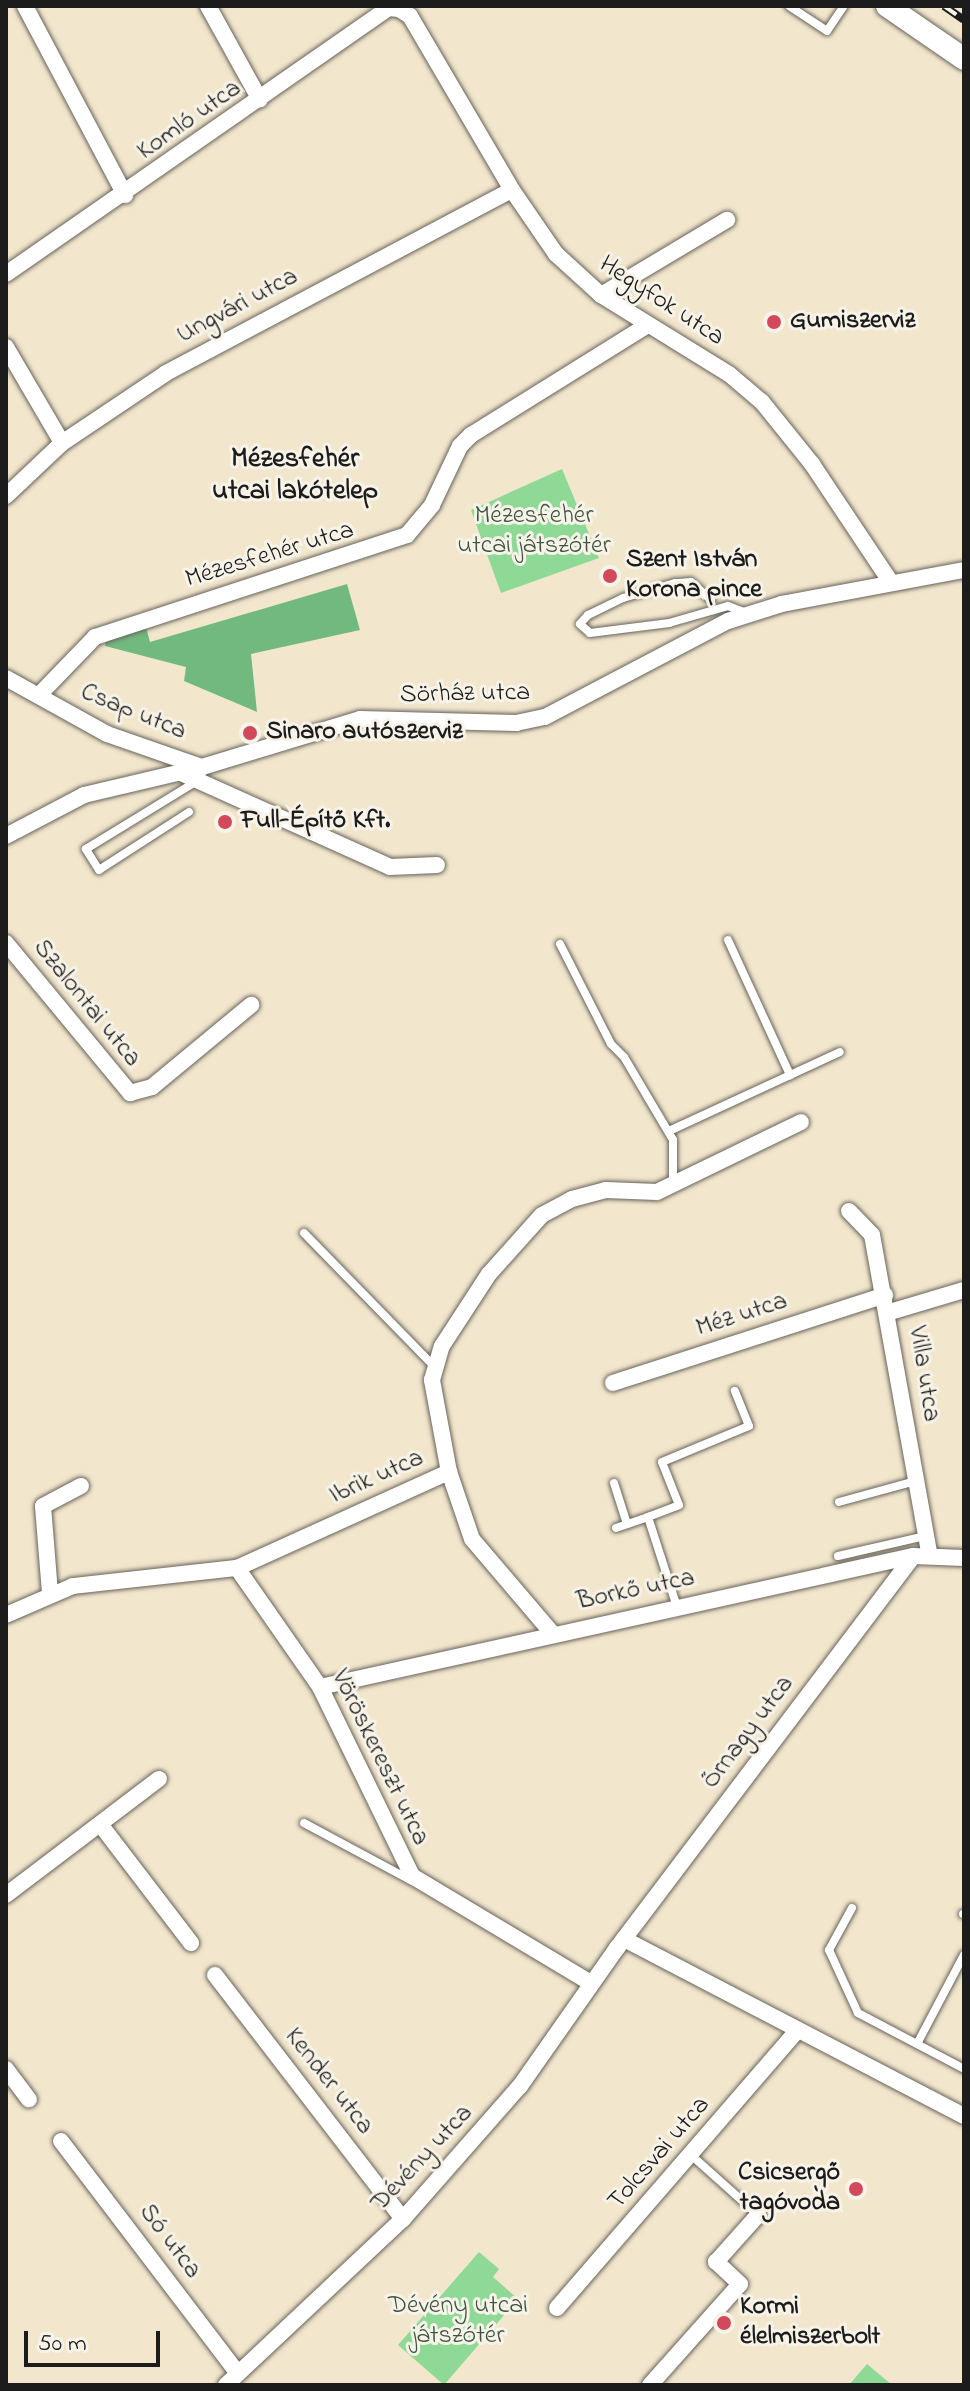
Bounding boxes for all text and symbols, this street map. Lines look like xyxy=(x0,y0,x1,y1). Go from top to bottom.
street label: Komló utca xyxy=(132,74,248,168)
street label: Hegyfok utca xyxy=(592,250,730,354)
street label: Ungvári utca xyxy=(172,262,304,352)
place label: Gumiszerviz xyxy=(790,306,915,338)
marker: Gumiszerviz xyxy=(765,313,783,331)
district label: Mézesfehér utcai lakótelep xyxy=(212,443,378,509)
park label: Mézesfehér utcai játszótér xyxy=(457,501,611,562)
street label: Mézesfehér utca xyxy=(182,516,358,596)
place label: Szent István Korona pince xyxy=(626,545,762,606)
marker: Szent István Korona pince xyxy=(601,567,619,585)
street label: Csap utca xyxy=(76,678,190,748)
street label: Sörház utca xyxy=(400,678,530,712)
place label: Sinaro autószerviz xyxy=(266,717,463,749)
marker: Sinaro autószerviz xyxy=(241,724,259,742)
place label: Full-Építő Kft. xyxy=(241,806,390,838)
marker: Full-Építő Kft. xyxy=(216,813,234,831)
street label: Szalontai utca xyxy=(25,934,147,1074)
street label: Méz utca xyxy=(693,1287,791,1345)
street label: Villa utca xyxy=(900,1324,946,1424)
street label: Ibrik utca xyxy=(325,1443,429,1513)
street label: Borkő utca xyxy=(574,1563,698,1619)
street label: Vöröskereszt utca xyxy=(323,1665,435,1851)
street label: Őrnagy utca xyxy=(696,1670,802,1796)
street label: Kender utca xyxy=(277,2022,379,2142)
street label: Tolcsvai utca xyxy=(602,2091,718,2217)
street label: Dévény utca xyxy=(365,2099,481,2219)
place label: Csicsergő tagóvoda xyxy=(738,2158,840,2220)
marker: Csicsergő tagóvoda xyxy=(847,2180,865,2198)
street label: Só utca xyxy=(131,2198,207,2286)
park label: Dévény utcai játszótér xyxy=(388,2291,528,2352)
place label: Kormi élelmiszerbolt xyxy=(740,2292,880,2354)
marker: Kormi élelmiszerbolt xyxy=(715,2314,733,2332)
scale bar xyxy=(28,2315,164,2365)
text: 50 m xyxy=(38,2327,87,2362)

